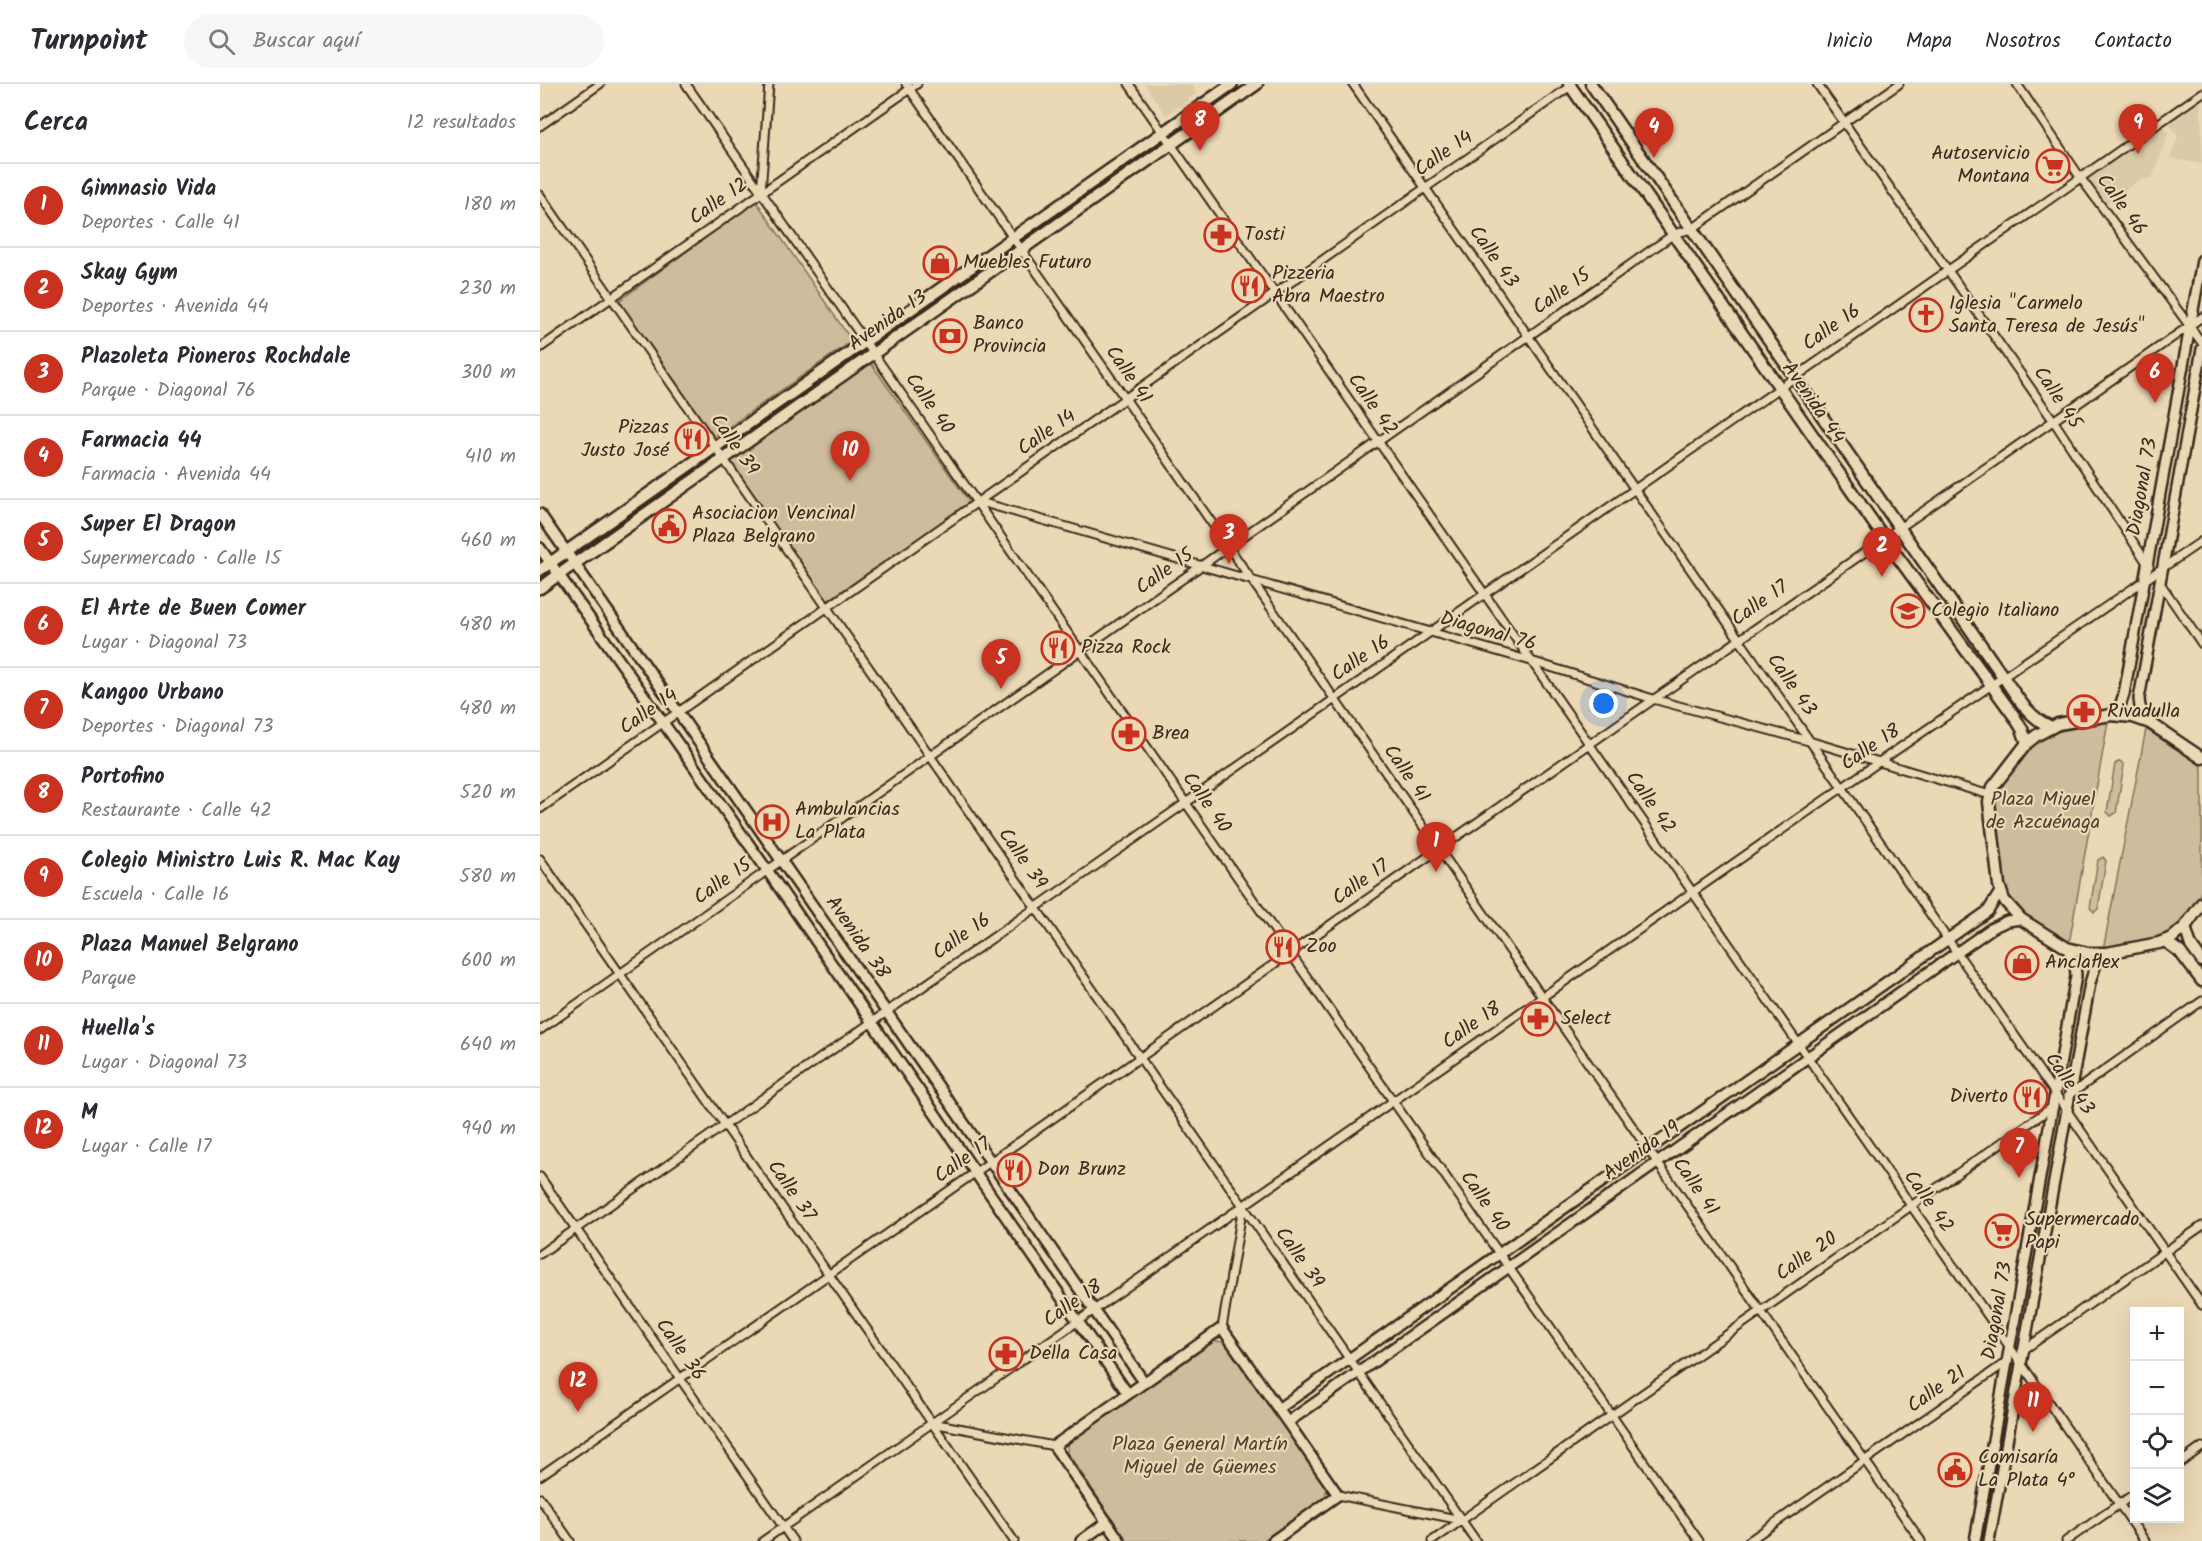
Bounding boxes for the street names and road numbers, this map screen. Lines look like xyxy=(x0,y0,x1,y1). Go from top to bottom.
street label: Calle 14 xyxy=(1408,122,1480,186)
street label: Calle 46 xyxy=(2087,167,2155,243)
street label: Calle 12 xyxy=(683,170,755,234)
street label: Calle 43 xyxy=(1460,219,1526,295)
street label: Calle 15 xyxy=(1526,259,1599,324)
street label: Avenida 13 xyxy=(842,282,934,360)
street label: Calle 16 xyxy=(1796,296,1868,360)
street label: Calle 41 xyxy=(1096,339,1160,411)
street label: Avenida 44 xyxy=(1773,355,1853,451)
street label: Calle 45 xyxy=(2024,360,2091,437)
street label: Calle 40 xyxy=(896,366,962,442)
street label: Calle 42 xyxy=(1339,367,1405,443)
street label: Calle 14 xyxy=(1011,401,1083,465)
street label: Calle 39 xyxy=(701,407,767,483)
street label: Diagonal 73 xyxy=(2119,435,2167,539)
street label: Calle 15 xyxy=(1129,539,1202,604)
street label: Calle 17 xyxy=(1725,572,1796,635)
street label: Diagonal 76 xyxy=(1436,603,1540,661)
street label: Calle 16 xyxy=(1325,627,1397,691)
street label: Calle 43 xyxy=(1758,647,1824,723)
street label: Calle 14 xyxy=(613,680,685,744)
street label: Calle 18 xyxy=(1834,716,1908,780)
street label: Calle 41 xyxy=(1374,738,1438,810)
street label: Calle 40 xyxy=(1173,765,1239,841)
street label: Calle 42 xyxy=(1617,765,1683,841)
street label: Calle 39 xyxy=(989,821,1055,897)
street label: Calle 15 xyxy=(687,849,760,914)
street label: Calle 17 xyxy=(1326,851,1397,914)
street label: Avenida 38 xyxy=(816,890,898,987)
street label: Calle 16 xyxy=(926,905,998,969)
street label: Calle 18 xyxy=(1436,993,1509,1058)
street label: Calle 43 xyxy=(2036,1046,2102,1122)
street label: Avenida 19 xyxy=(1597,1112,1688,1189)
street label: Calle 17 xyxy=(928,1129,999,1192)
street label: Calle 41 xyxy=(1663,1151,1727,1223)
street label: Calle 37 xyxy=(758,1154,824,1229)
street label: Calle 40 xyxy=(1451,1164,1517,1240)
street label: Calle 42 xyxy=(1895,1164,1961,1240)
street label: Calle 39 xyxy=(1266,1220,1332,1296)
street label: Calle 20 xyxy=(1769,1224,1845,1290)
street label: Diagonal 73 xyxy=(1974,1259,2022,1363)
street label: Calle 18 xyxy=(1037,1271,1110,1336)
street label: Calle 36 xyxy=(647,1312,713,1388)
street label: Calle 21 xyxy=(1901,1358,1973,1422)

